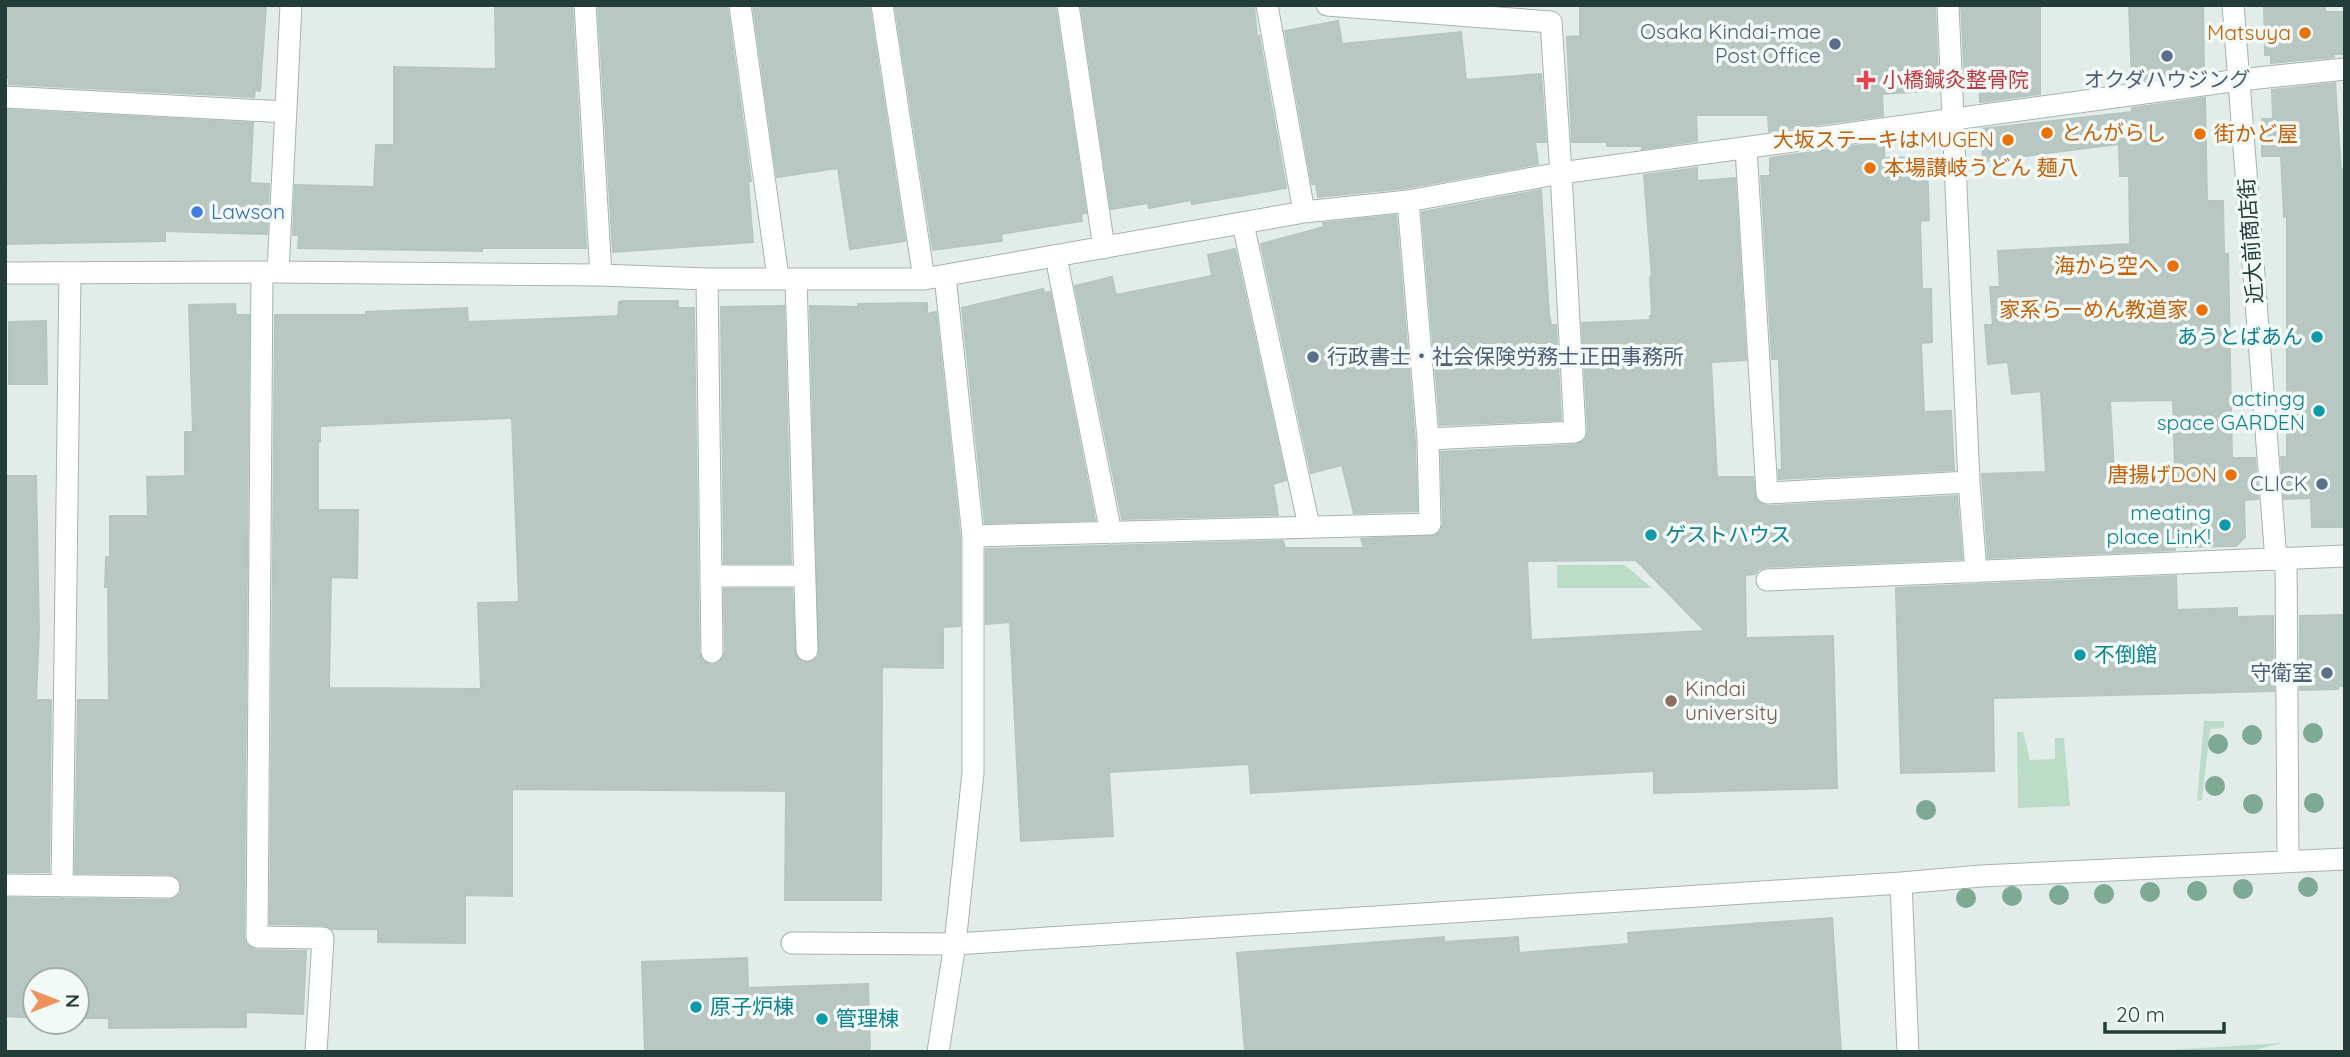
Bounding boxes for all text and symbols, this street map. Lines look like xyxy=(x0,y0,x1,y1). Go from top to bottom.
place label: Osaka Kindai-mae Post Office xyxy=(1640,18,1821,68)
place label: Matsuya xyxy=(2207,19,2291,45)
marker: Matsuya xyxy=(2297,25,2313,41)
marker: Osaka Kindai-mae Post Office xyxy=(1827,36,1843,52)
marker: オクダハウジング xyxy=(2159,48,2175,64)
place label: 小橋鍼灸整骨院 xyxy=(1882,66,2029,92)
place label: オクダハウジング xyxy=(2084,66,2250,92)
marker: 小橋鍼灸整骨院 xyxy=(1856,70,1876,90)
place label: とんがらし xyxy=(2061,119,2166,145)
place label: 街かど屋 xyxy=(2214,120,2298,146)
marker: とんがらし xyxy=(2039,125,2055,141)
place label: 大坂ステーキはMUGEN xyxy=(1773,126,1994,152)
marker: 街かど屋 xyxy=(2192,126,2208,142)
marker: 大坂ステーキはMUGEN xyxy=(2000,132,2016,148)
place label: 本場讃岐うどん 麺八 xyxy=(1884,154,2079,180)
marker: 本場讃岐うどん 麺八 xyxy=(1862,160,1878,176)
street label: 近大前商店街 xyxy=(2233,177,2267,305)
place label: Lawson xyxy=(211,198,285,224)
marker: Lawson xyxy=(189,204,205,220)
place label: 海から空へ xyxy=(2054,252,2159,278)
marker: 海から空へ xyxy=(2165,258,2181,274)
place label: 家系らーめん教道家 xyxy=(1999,296,2188,322)
marker: 家系らーめん教道家 xyxy=(2194,302,2210,318)
place label: あうとばあん xyxy=(2177,323,2303,349)
marker: あうとばあん xyxy=(2309,329,2325,345)
place label: 行政書士・社会保険労務士正田事務所 xyxy=(1327,343,1684,369)
marker: 行政書士・社会保険労務士正田事務所 xyxy=(1305,349,1321,365)
place label: actingg space GARDEN xyxy=(2157,385,2305,435)
marker: actingg space GARDEN xyxy=(2311,403,2327,419)
place label: 唐揚げDON xyxy=(2108,461,2217,487)
marker: 唐揚げDON xyxy=(2223,467,2239,483)
place label: CLICK xyxy=(2250,470,2308,496)
marker: CLICK xyxy=(2314,476,2330,492)
place label: meating place LinK! xyxy=(2106,499,2211,549)
marker: meating place LinK! xyxy=(2217,517,2233,533)
place label: ゲストハウス xyxy=(1665,521,1791,547)
marker: ゲストハウス xyxy=(1643,527,1659,543)
place label: 不倒館 xyxy=(2094,641,2157,667)
marker: 不倒館 xyxy=(2072,647,2088,663)
place label: 守衛室 xyxy=(2250,659,2313,685)
marker: 守衛室 xyxy=(2319,665,2335,681)
place label: Kindai university xyxy=(1685,675,1778,725)
marker: Kindai university xyxy=(1663,693,1679,709)
north arrow xyxy=(21,966,91,1036)
scale bar xyxy=(2105,990,2224,1034)
place label: 原子炉棟 xyxy=(710,993,794,1019)
text: N xyxy=(61,994,85,1008)
marker: 原子炉棟 xyxy=(688,999,704,1015)
text: 20 m xyxy=(2116,1001,2165,1027)
place label: 管理棟 xyxy=(836,1005,899,1031)
marker: 管理棟 xyxy=(814,1011,830,1027)

